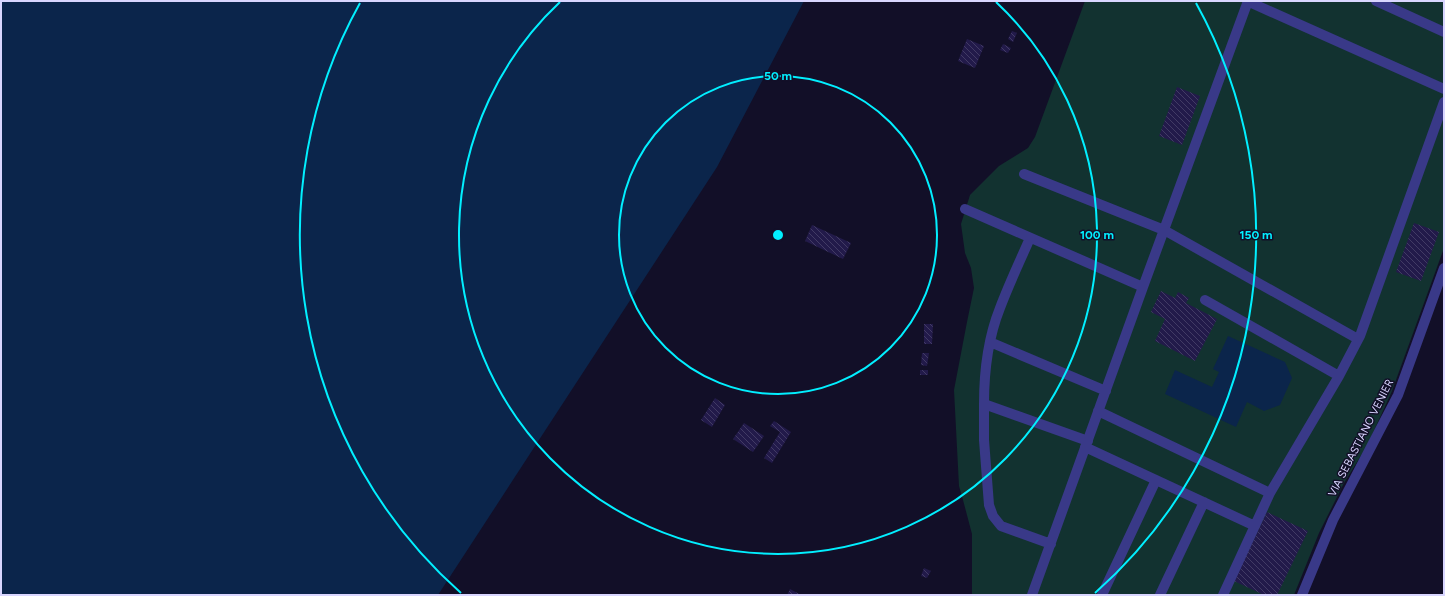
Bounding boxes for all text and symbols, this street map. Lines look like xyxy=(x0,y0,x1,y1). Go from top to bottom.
text: 50 m xyxy=(764,69,792,83)
centre of rings xyxy=(771,228,785,242)
text: 100 m xyxy=(1080,228,1114,242)
text: 150 m xyxy=(1239,228,1273,242)
street label: VIA SEBASTIANO VENIER xyxy=(1326,377,1396,499)

